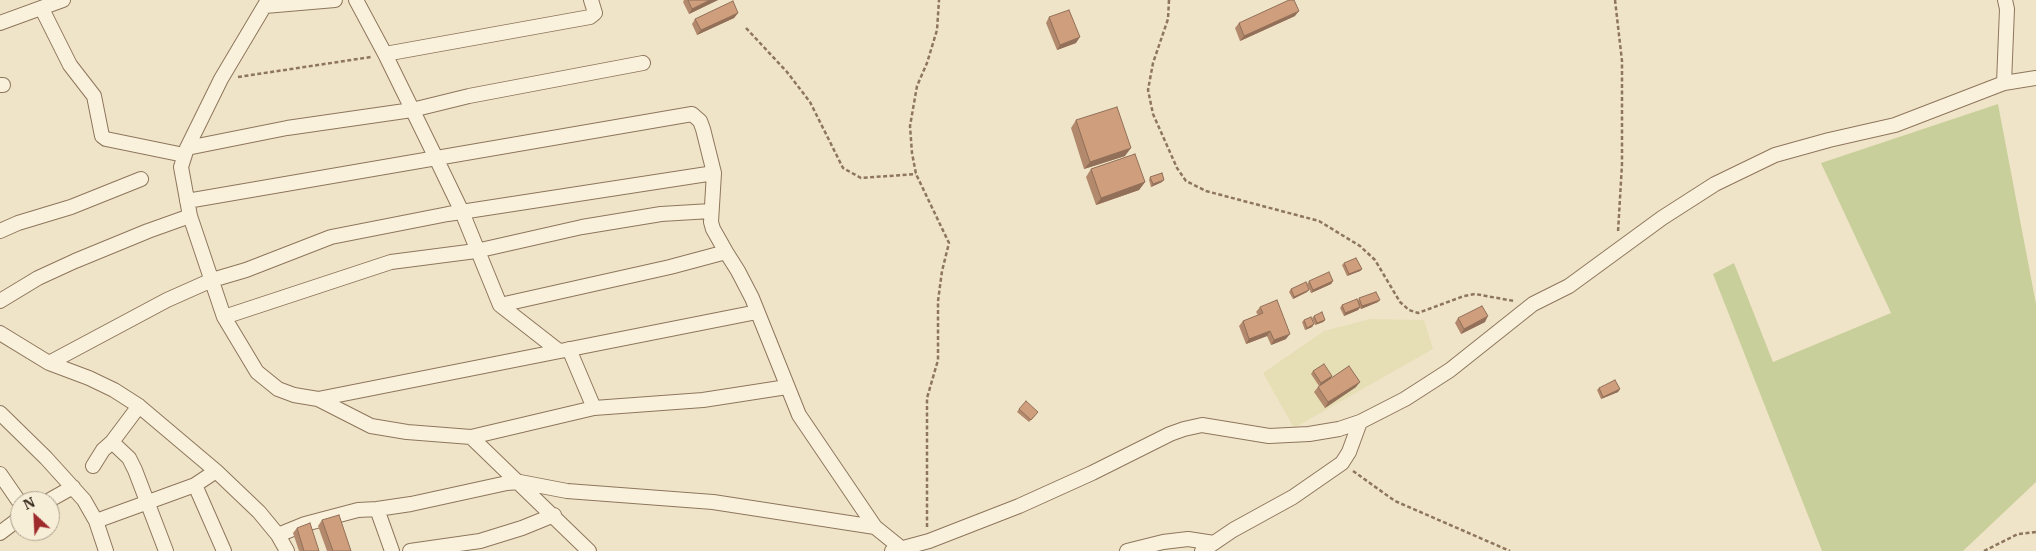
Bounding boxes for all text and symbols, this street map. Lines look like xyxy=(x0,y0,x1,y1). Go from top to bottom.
north arrow xyxy=(10,491,60,541)
text: N xyxy=(20,493,38,514)

